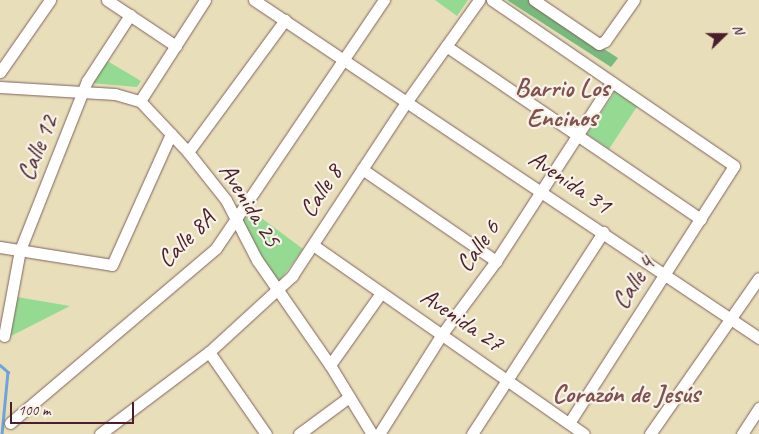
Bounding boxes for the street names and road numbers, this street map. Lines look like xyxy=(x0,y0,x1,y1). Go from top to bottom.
street label: Calle 12 xyxy=(11,111,65,185)
street label: Avenida 31 xyxy=(523,143,617,221)
street label: Avenida 25 xyxy=(213,157,287,253)
street label: Calle 8 xyxy=(293,159,349,223)
street label: Calle 8A xyxy=(151,204,221,274)
street label: Calle 6 xyxy=(449,214,507,278)
street label: Calle 4 xyxy=(606,251,662,315)
street label: Avenida 27 xyxy=(415,281,509,359)

